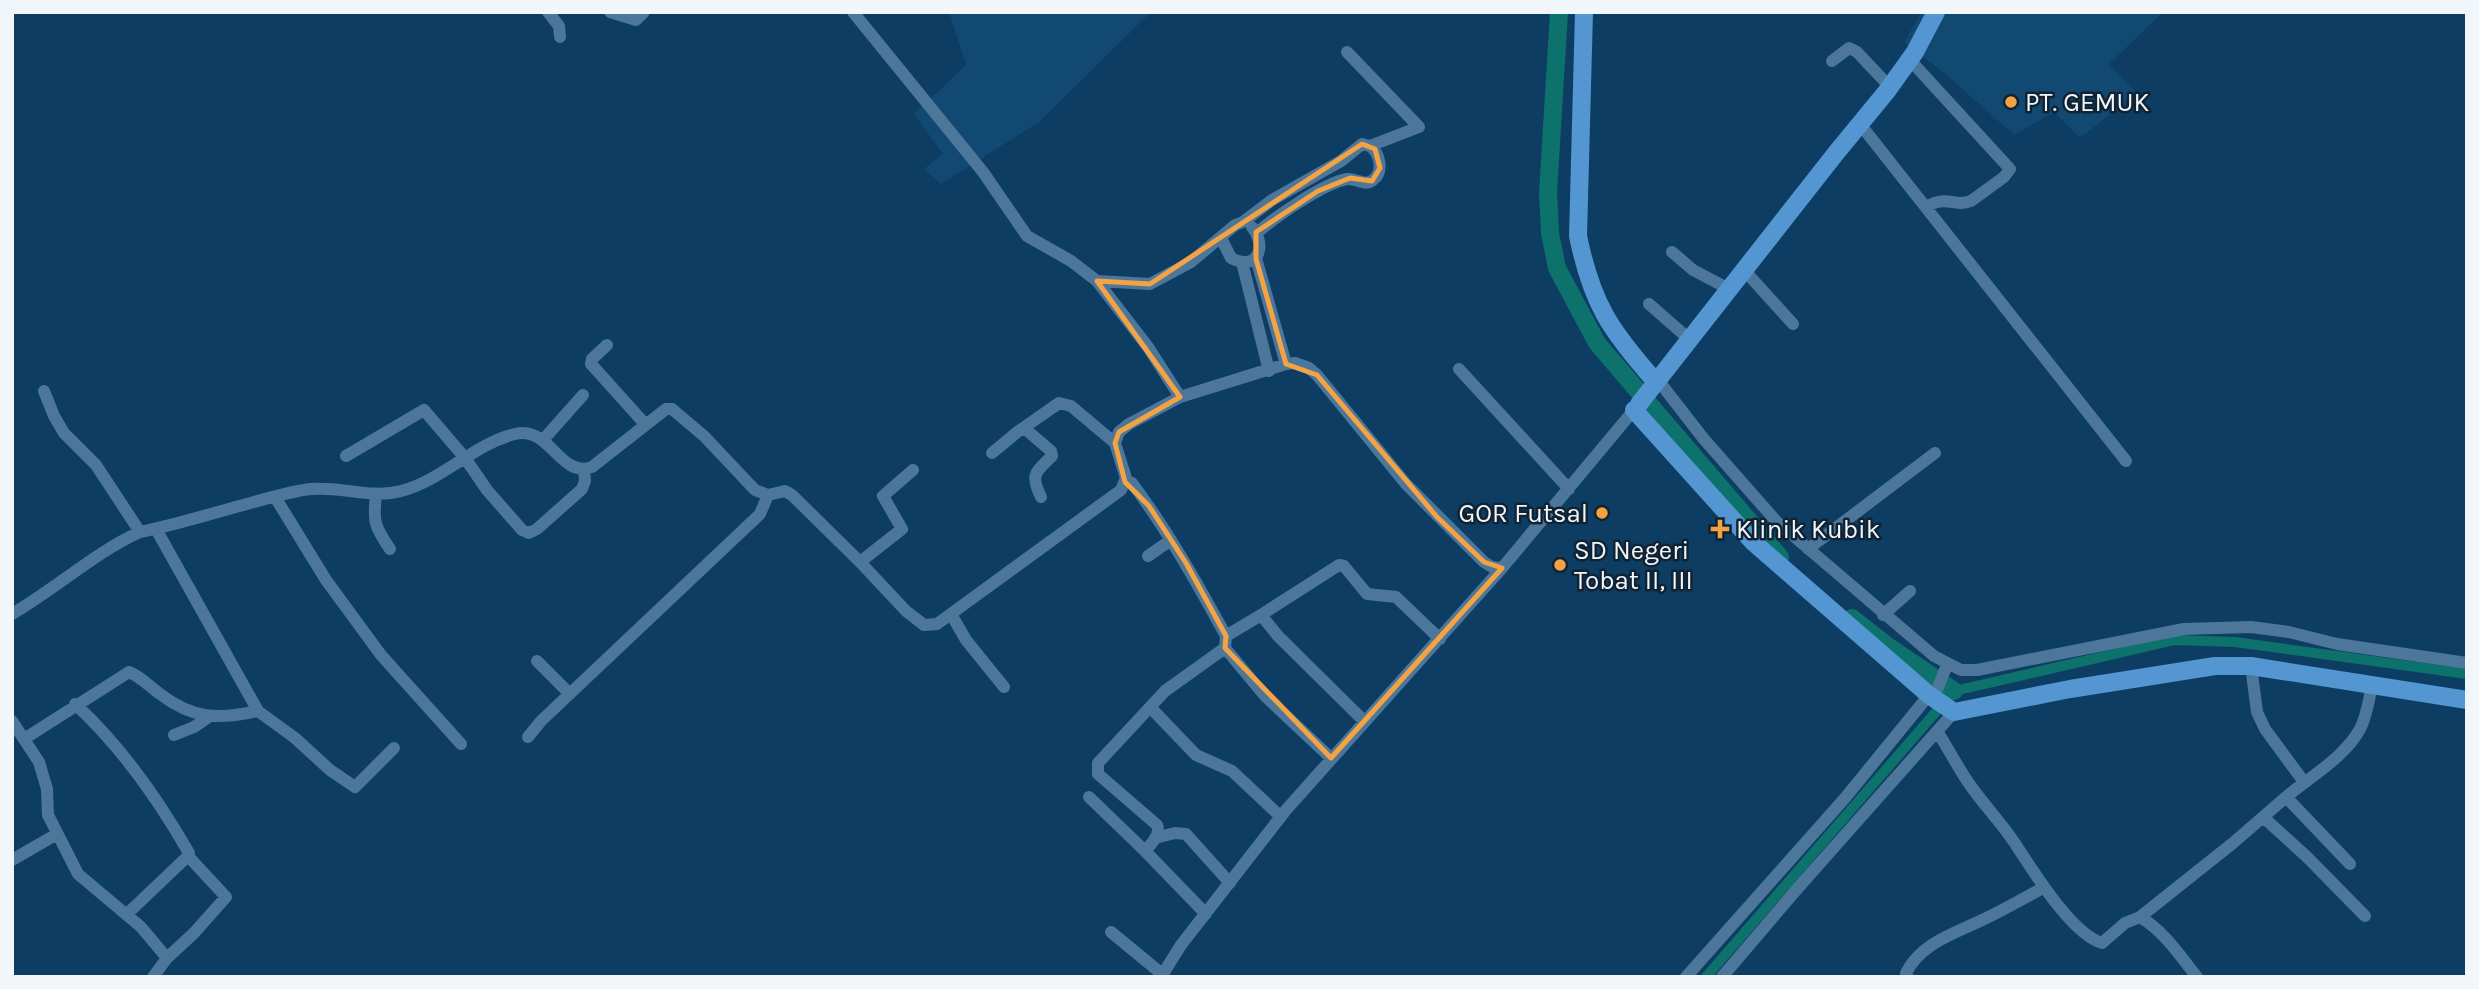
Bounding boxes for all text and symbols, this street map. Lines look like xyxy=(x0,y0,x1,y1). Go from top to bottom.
place label: PT. GEMUK xyxy=(2025,87,2150,118)
marker: PT. GEMUK xyxy=(2003,94,2019,110)
place label: GOR Futsal xyxy=(1459,498,1588,529)
marker: GOR Futsal xyxy=(1594,505,1610,521)
place label: Klinik Kubik xyxy=(1736,514,1880,545)
marker: Klinik Kubik xyxy=(1710,519,1730,539)
place label: SD Negeri Tobat II, III xyxy=(1574,535,1693,596)
marker: SD Negeri Tobat II, III xyxy=(1552,557,1568,573)

